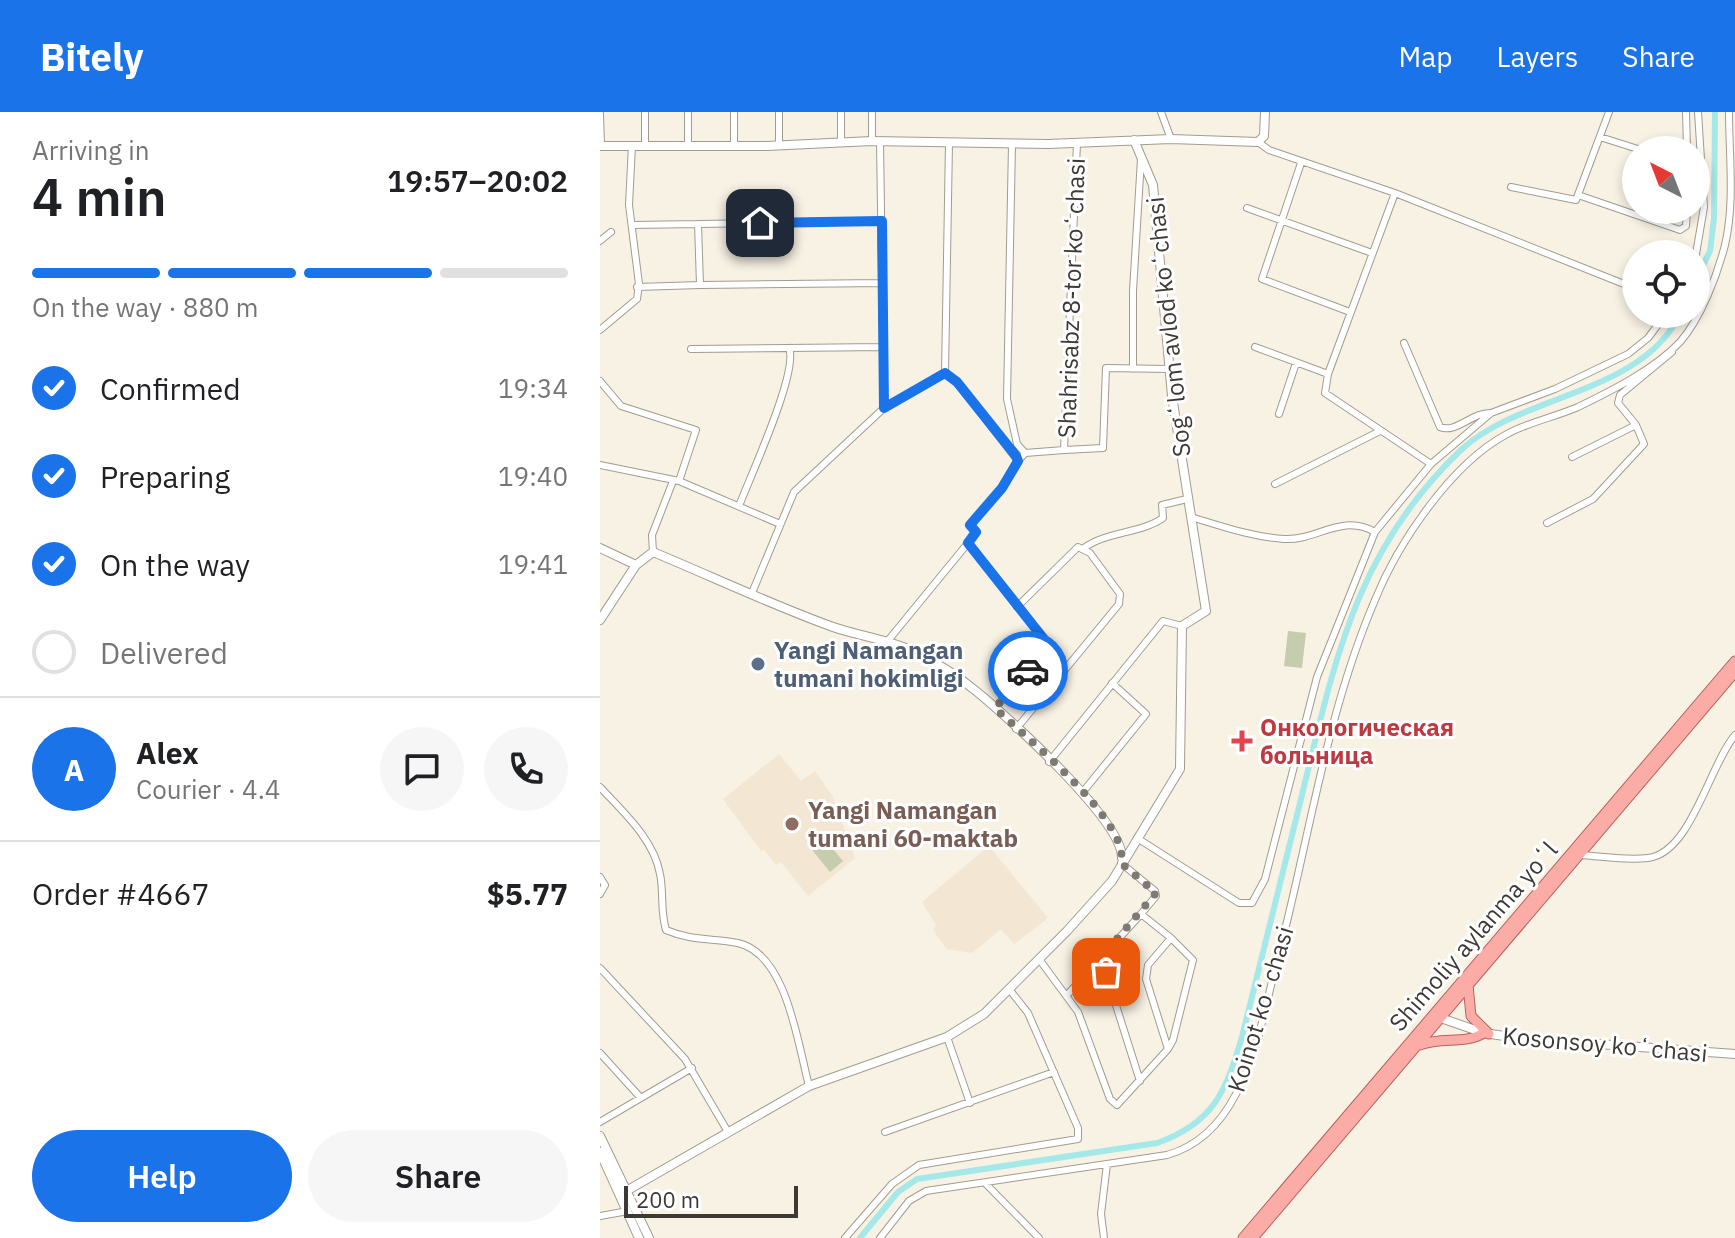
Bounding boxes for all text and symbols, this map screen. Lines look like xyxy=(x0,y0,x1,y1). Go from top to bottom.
text: Bitely xyxy=(40,32,144,81)
text: Map xyxy=(1398,38,1452,75)
text: Layers xyxy=(1496,38,1578,75)
text: Share xyxy=(1622,38,1695,75)
text: Arriving in xyxy=(32,133,149,167)
north arrow xyxy=(1622,136,1710,224)
map controls xyxy=(1622,136,1710,328)
street label: Shahrisabz 8-tor koʻchasi xyxy=(1050,157,1092,439)
text: 19:57–20:02 xyxy=(387,161,568,200)
text: 4 min xyxy=(32,163,167,230)
pin xyxy=(726,189,794,257)
street label: Sogʻlom avlod koʻchasi xyxy=(1138,195,1198,459)
icon: home xyxy=(738,201,782,245)
button: locate xyxy=(1622,240,1710,328)
text: On the way · 880 m xyxy=(32,290,258,324)
icon: check xyxy=(32,366,76,410)
text: Confirmed xyxy=(100,369,241,408)
text: 19:34 xyxy=(498,371,568,405)
icon: check xyxy=(32,454,76,498)
text: Preparing xyxy=(100,457,230,496)
text: 19:40 xyxy=(498,459,568,493)
icon: check xyxy=(32,542,76,586)
text: On the way xyxy=(100,545,250,584)
text: 19:41 xyxy=(498,547,568,581)
courier xyxy=(988,631,1068,711)
text: Delivered xyxy=(100,633,228,672)
place label: Yangi Namangan tumani hokimligi xyxy=(774,634,964,694)
icon: car xyxy=(1006,649,1050,693)
marker: Yangi Namangan tumani hokimligi xyxy=(749,655,767,673)
place label: Онкологическая больница xyxy=(1260,711,1454,771)
button: chat xyxy=(380,727,464,811)
button: phone xyxy=(484,727,568,811)
marker: Онкологическая больница xyxy=(1231,730,1253,752)
text: Alex xyxy=(136,733,199,772)
text: A xyxy=(64,750,84,789)
text: Courier · 4.4 xyxy=(136,772,280,806)
place label: Yangi Namangan tumani 60-maktab xyxy=(808,794,1018,854)
marker: Yangi Namangan tumani 60-maktab xyxy=(783,815,801,833)
street label: Shimoliy aylanma yoʻl xyxy=(1382,834,1564,1038)
text: Order #4667 xyxy=(32,874,209,913)
text: $5.77 xyxy=(487,874,568,913)
street label: Koinot koʻchasi xyxy=(1220,922,1300,1096)
pin xyxy=(1072,938,1140,1006)
icon: bag xyxy=(1084,950,1128,994)
street label: Kosonsoy koʻchasi xyxy=(1501,1019,1709,1069)
button: Help xyxy=(32,1130,292,1222)
button: Share xyxy=(308,1130,568,1222)
scale bar xyxy=(624,1182,798,1218)
text: 200 m xyxy=(636,1185,700,1214)

